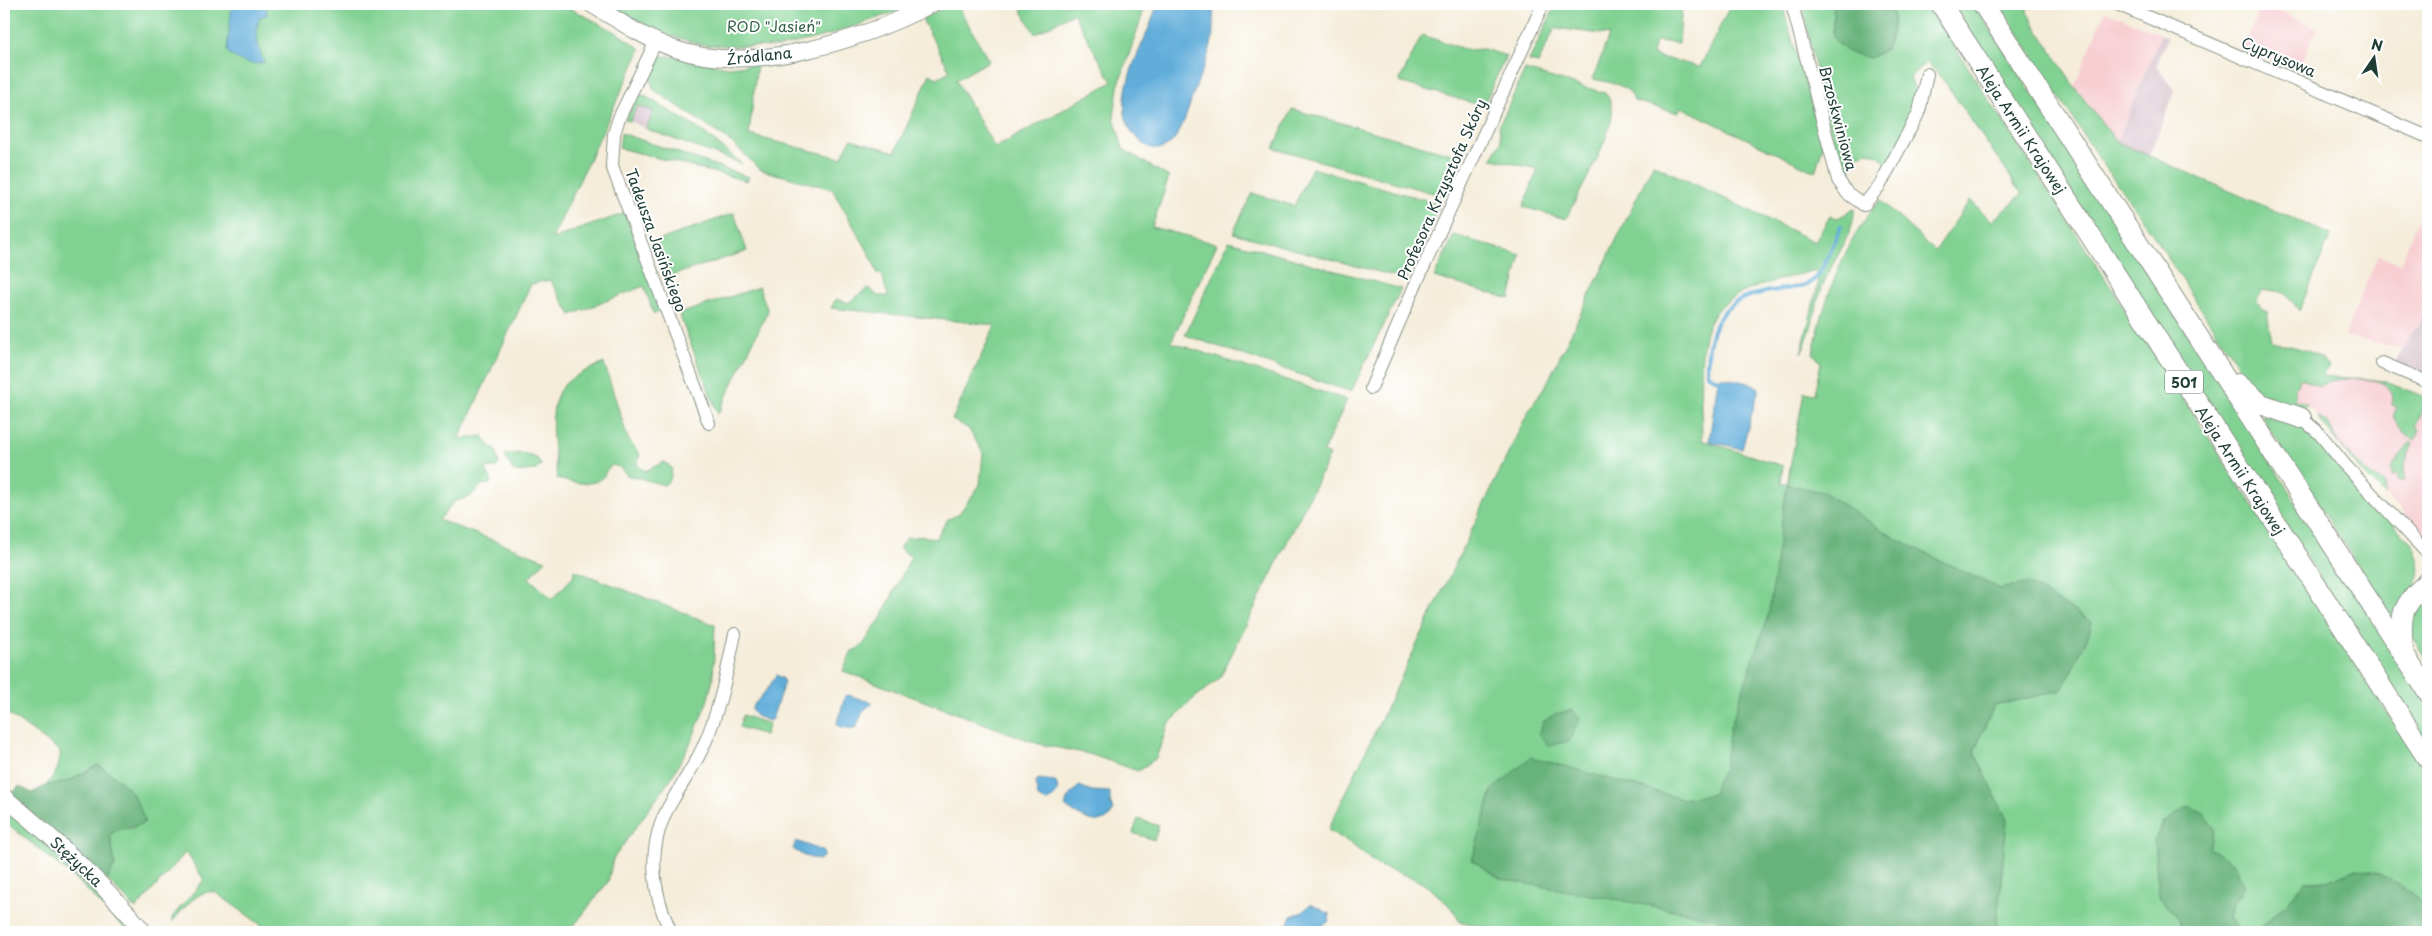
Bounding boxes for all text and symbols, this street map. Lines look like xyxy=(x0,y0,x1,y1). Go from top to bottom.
park label: ROD "Jasień" xyxy=(727,14,821,37)
street label: Cyprysowa xyxy=(2238,30,2321,82)
north arrow xyxy=(2350,32,2400,82)
text: N xyxy=(2369,33,2385,56)
street label: Źródlana xyxy=(725,40,793,70)
street label: Aleja Armii Krajowej xyxy=(1972,60,2072,198)
street label: Brzoskwiniowa xyxy=(1814,63,1864,174)
street label: Profesora Krzysztofa Skóry xyxy=(1391,95,1491,283)
street label: Tadeusza Jasińskiego xyxy=(620,165,694,315)
road number: 501 xyxy=(2165,371,2203,394)
street label: Aleja Armii Krajowej xyxy=(2191,401,2291,539)
street label: Stężycka xyxy=(46,831,109,892)

